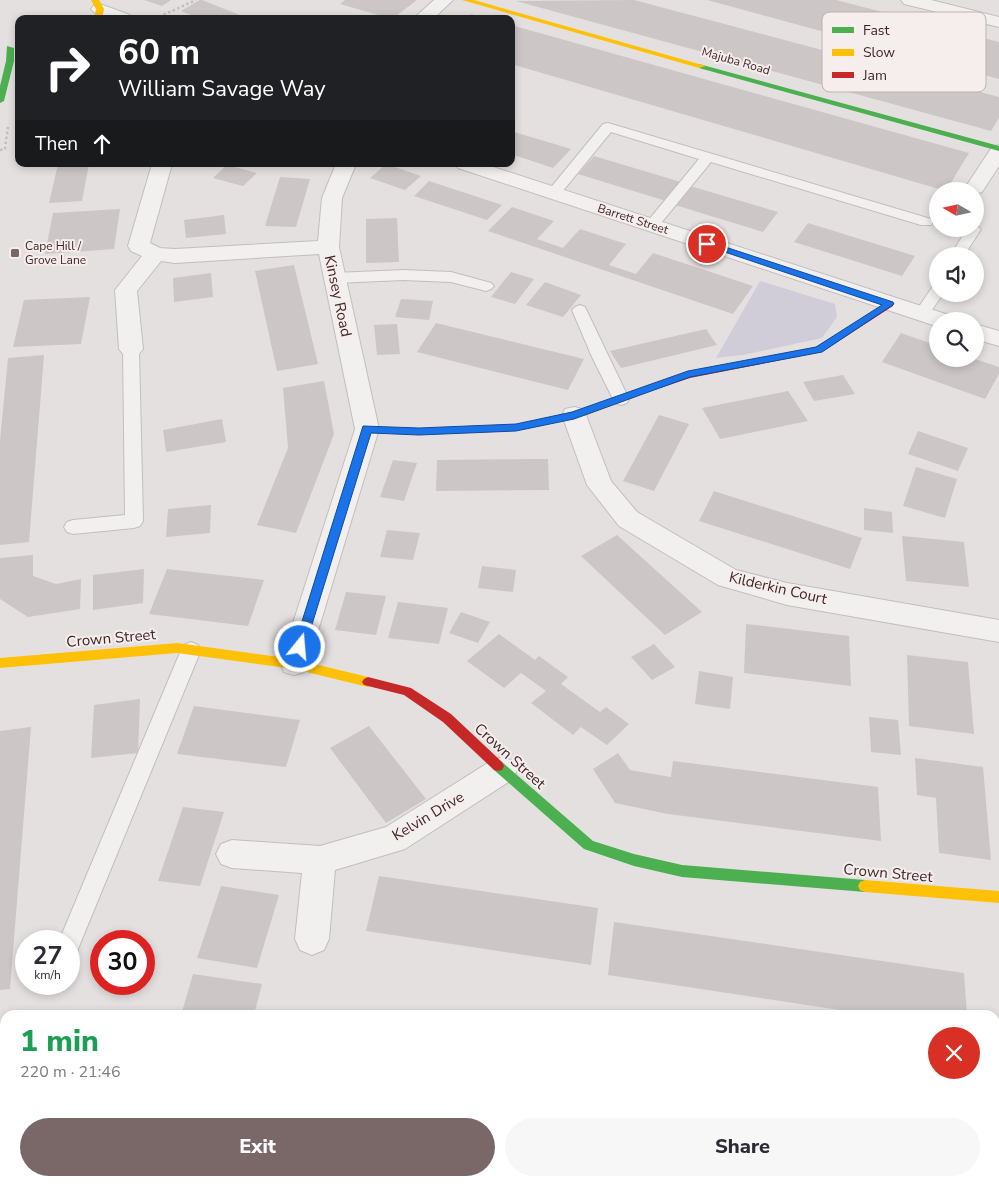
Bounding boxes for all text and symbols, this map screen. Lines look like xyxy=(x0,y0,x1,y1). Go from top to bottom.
legend xyxy=(822,12,986,92)
text: Fast xyxy=(863,21,889,40)
text: 60 m xyxy=(118,29,200,76)
icon: right xyxy=(35,35,100,100)
text: Slow xyxy=(863,43,895,62)
street label: Majuba Road xyxy=(700,44,772,78)
text: Jam xyxy=(862,66,887,85)
text: William Savage Way xyxy=(118,74,326,104)
icon: ahead xyxy=(88,130,116,158)
text: Then xyxy=(35,131,78,157)
north arrow xyxy=(929,182,984,238)
map controls xyxy=(929,182,984,367)
street label: Barrett Street xyxy=(596,200,671,238)
pin xyxy=(686,223,728,265)
icon: arrive xyxy=(693,230,721,258)
place label: Cape Hill / Grove Lane xyxy=(25,238,86,268)
marker: Cape Hill / Grove Lane xyxy=(9,247,21,259)
button: sound xyxy=(929,247,984,302)
street label: Kinsey Road xyxy=(320,253,356,339)
button: search xyxy=(929,312,984,367)
street label: Kilderkin Court xyxy=(727,567,830,609)
position arrow xyxy=(273,620,325,672)
street label: Crown Street xyxy=(66,624,157,652)
street label: Crown Street xyxy=(470,719,551,794)
street label: Kelvin Drive xyxy=(388,787,468,845)
street label: Crown Street xyxy=(843,859,934,887)
speed limit sign: 30 xyxy=(90,930,155,995)
text: 27 xyxy=(32,939,63,973)
text: km/h xyxy=(34,967,61,983)
text: 1 min xyxy=(20,1021,99,1062)
button: close xyxy=(928,1027,980,1079)
text: 220 m · 21:46 xyxy=(20,1061,121,1083)
button: Exit xyxy=(20,1118,495,1176)
button: Share xyxy=(505,1118,980,1176)

